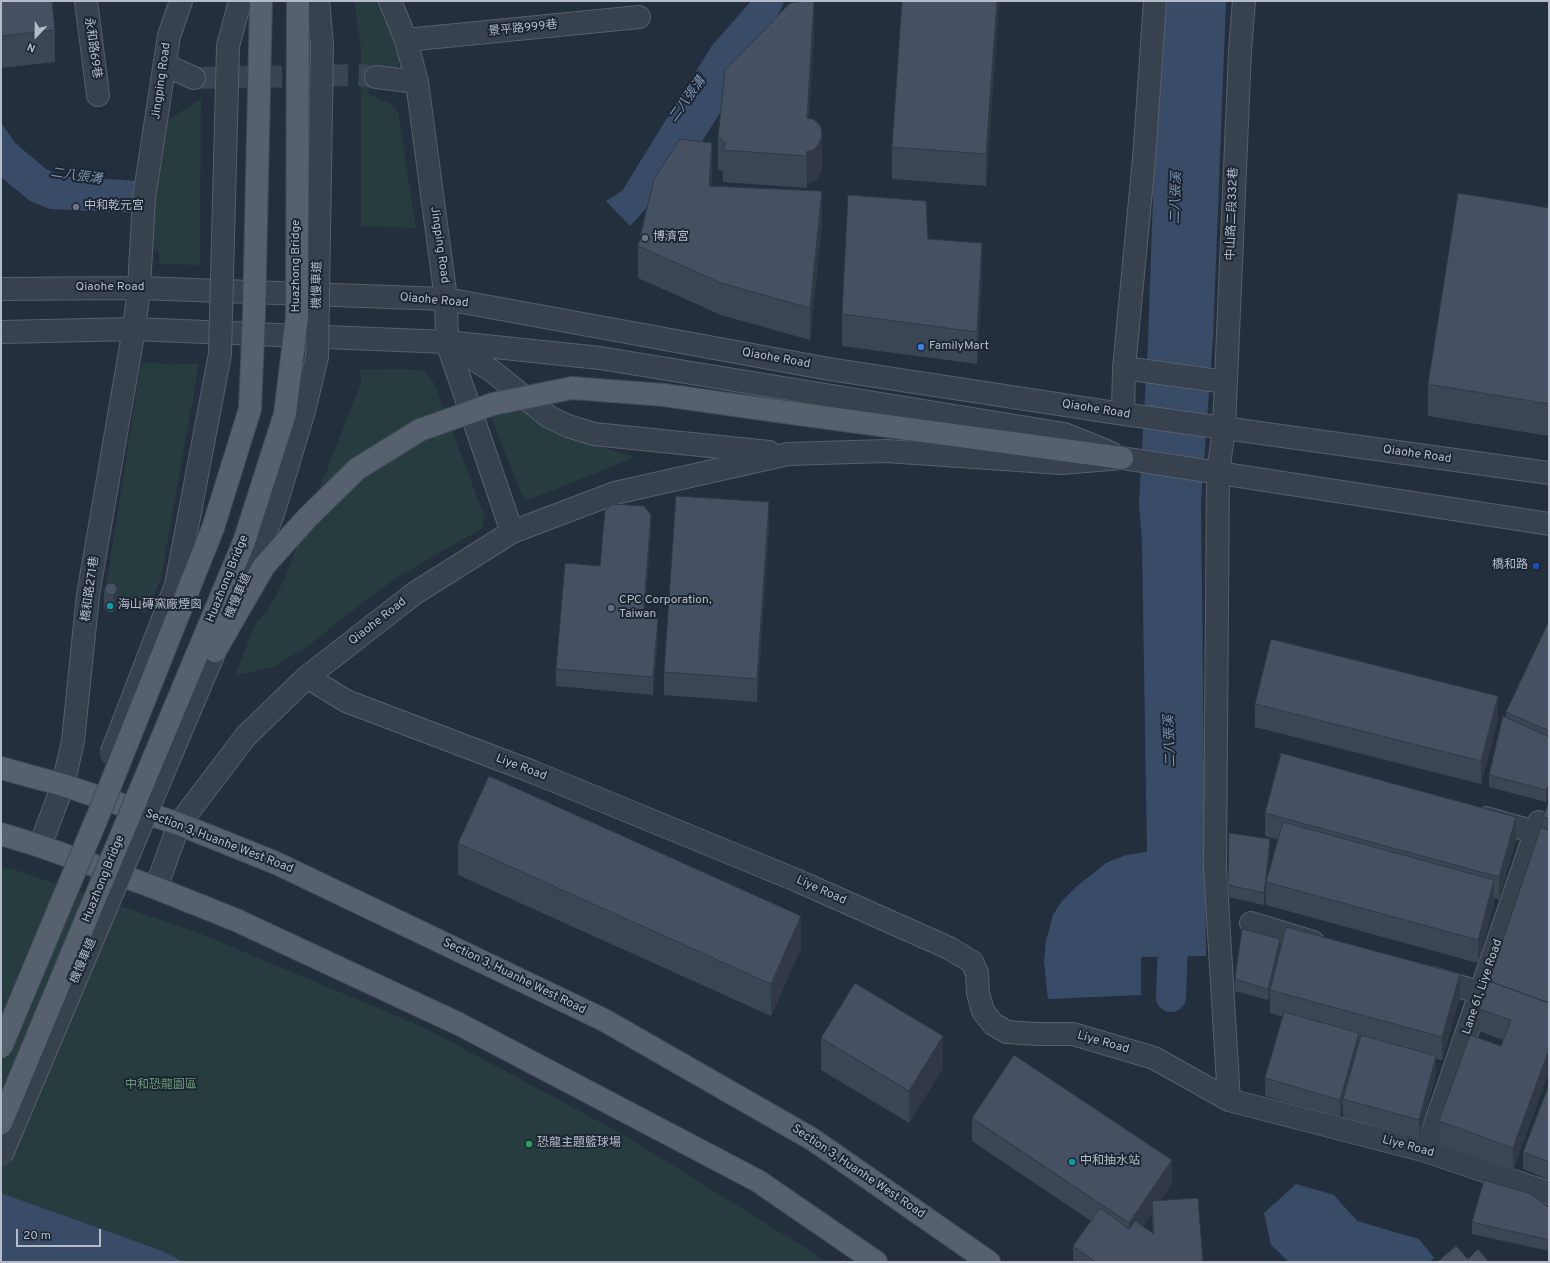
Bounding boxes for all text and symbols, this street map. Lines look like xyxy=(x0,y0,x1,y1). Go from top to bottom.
north arrow xyxy=(16,16,56,56)
street label: 永和路69巷 xyxy=(81,16,103,80)
street label: 景平路999巷 xyxy=(488,18,558,40)
text: N xyxy=(25,39,38,55)
street label: Jingping Road xyxy=(149,42,175,120)
water label: 二八張溝 xyxy=(666,74,710,126)
water label: 二八張溝 xyxy=(49,166,103,188)
street label: 中山路二段332巷 xyxy=(1224,167,1242,261)
water label: 二八張溪 xyxy=(1168,172,1186,224)
place label: 中和乾元宮 xyxy=(84,200,144,214)
marker: 中和乾元宮 xyxy=(71,202,81,212)
street label: Jingping Road xyxy=(426,206,452,284)
street label: Huazhong Bridge xyxy=(290,219,304,313)
place label: 博濟宮 xyxy=(653,231,689,245)
marker: 博濟宮 xyxy=(640,233,650,243)
street label: 機慢車道 xyxy=(310,261,326,309)
street label: Qiaohe Road xyxy=(76,281,144,295)
street label: Qiaohe Road xyxy=(399,291,469,311)
place label: FamilyMart xyxy=(929,340,989,354)
marker: FamilyMart xyxy=(916,342,926,352)
street label: Qiaohe Road xyxy=(741,346,811,372)
street label: Qiaohe Road xyxy=(1061,397,1131,423)
street label: Qiaohe Road xyxy=(1382,443,1452,467)
street label: Huazhong Bridge xyxy=(204,533,252,625)
street label: 橋和路271巷 xyxy=(79,555,103,623)
place label: 橋和路 xyxy=(1492,559,1528,573)
marker: 橋和路 xyxy=(1531,561,1541,571)
street label: 機慢車道 xyxy=(223,571,255,621)
place label: CPC Corporation, Taiwan xyxy=(619,594,712,622)
street label: Qiaohe Road xyxy=(346,595,410,649)
place label: 海山磚窯廠煙囪 xyxy=(118,599,202,613)
marker: 海山磚窯廠煙囪 xyxy=(105,601,115,611)
marker: CPC Corporation, Taiwan xyxy=(606,603,616,613)
water label: 二八張溪 xyxy=(1162,715,1180,767)
street label: Liye Road xyxy=(494,752,548,784)
street label: Section 3, Huanhe West Road xyxy=(143,807,295,877)
street label: Huazhong Bridge xyxy=(80,833,128,925)
street label: Liye Road xyxy=(794,874,848,908)
street label: 機慢車道 xyxy=(68,936,100,986)
street label: Section 3, Huanhe West Road xyxy=(440,936,588,1018)
street label: Lane 61, Liye Road xyxy=(1460,938,1506,1036)
street label: Liye Road xyxy=(1075,1029,1131,1057)
park label: 中和恐龍園區 xyxy=(125,1079,197,1093)
street label: Section 3, Huanhe West Road xyxy=(789,1122,927,1222)
street label: Liye Road xyxy=(1380,1133,1436,1161)
place label: 恐龍主題籃球場 xyxy=(537,1137,621,1151)
marker: 恐龍主題籃球場 xyxy=(524,1139,534,1149)
place label: 中和抽水站 xyxy=(1080,1155,1140,1169)
marker: 中和抽水站 xyxy=(1067,1157,1077,1167)
scale bar xyxy=(18,1221,103,1247)
text: 20 m xyxy=(23,1228,51,1244)

